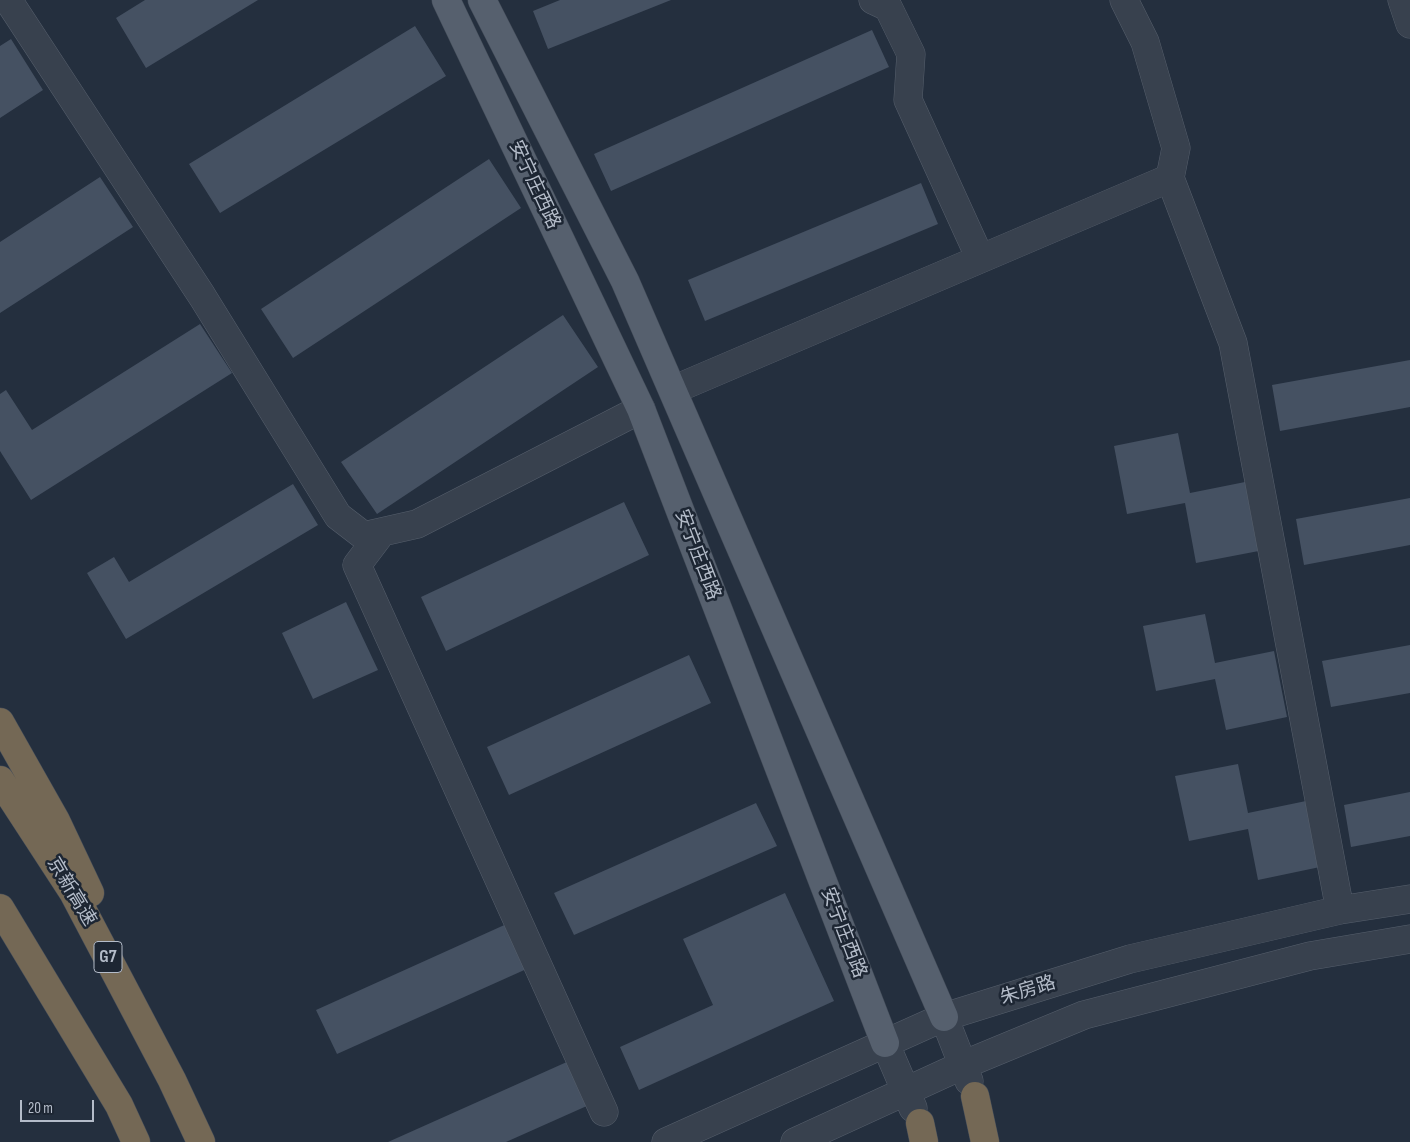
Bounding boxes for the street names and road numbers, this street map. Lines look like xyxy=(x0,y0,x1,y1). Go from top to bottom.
street label: 安宁庄西路 xyxy=(504,137,564,233)
street label: 安宁庄西路 xyxy=(669,507,725,603)
street label: 京新高速 xyxy=(42,854,100,930)
street label: 安宁庄西路 xyxy=(815,885,871,981)
road number: G7 xyxy=(94,942,122,972)
street label: 朱房路 xyxy=(997,972,1059,1010)

